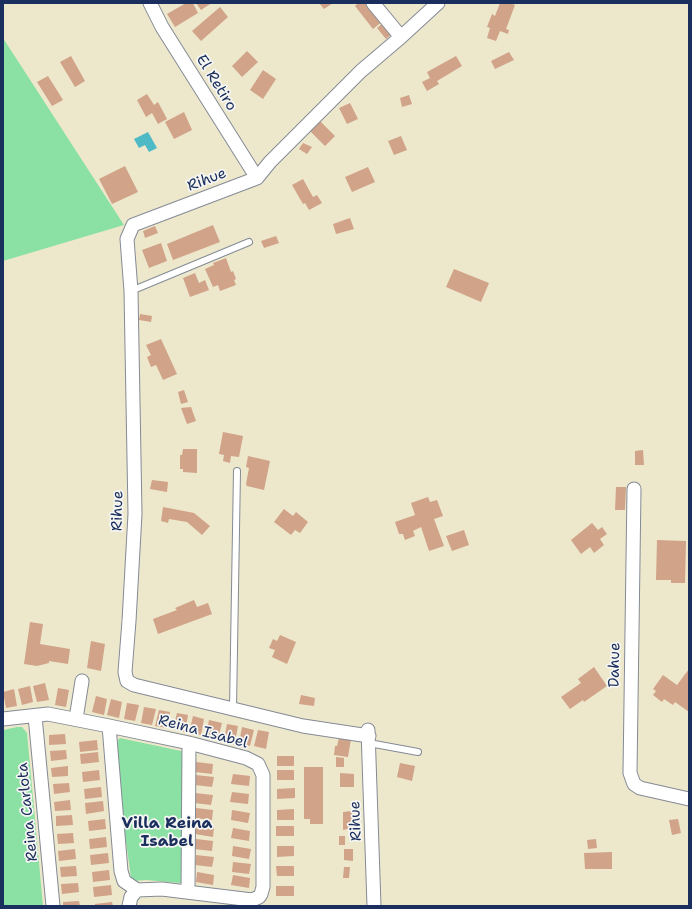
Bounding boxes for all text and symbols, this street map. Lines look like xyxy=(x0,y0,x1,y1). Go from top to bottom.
street label: El Retiro xyxy=(192,52,240,114)
street label: Rihue xyxy=(185,164,229,196)
street label: Rihue xyxy=(109,491,127,531)
street label: Dahue xyxy=(606,642,624,688)
street label: Reina Isabel xyxy=(156,711,250,753)
street label: Reina Carlota xyxy=(14,762,42,862)
street label: Rihue xyxy=(346,800,366,842)
district label: Villa Reina Isabel xyxy=(122,814,212,852)

